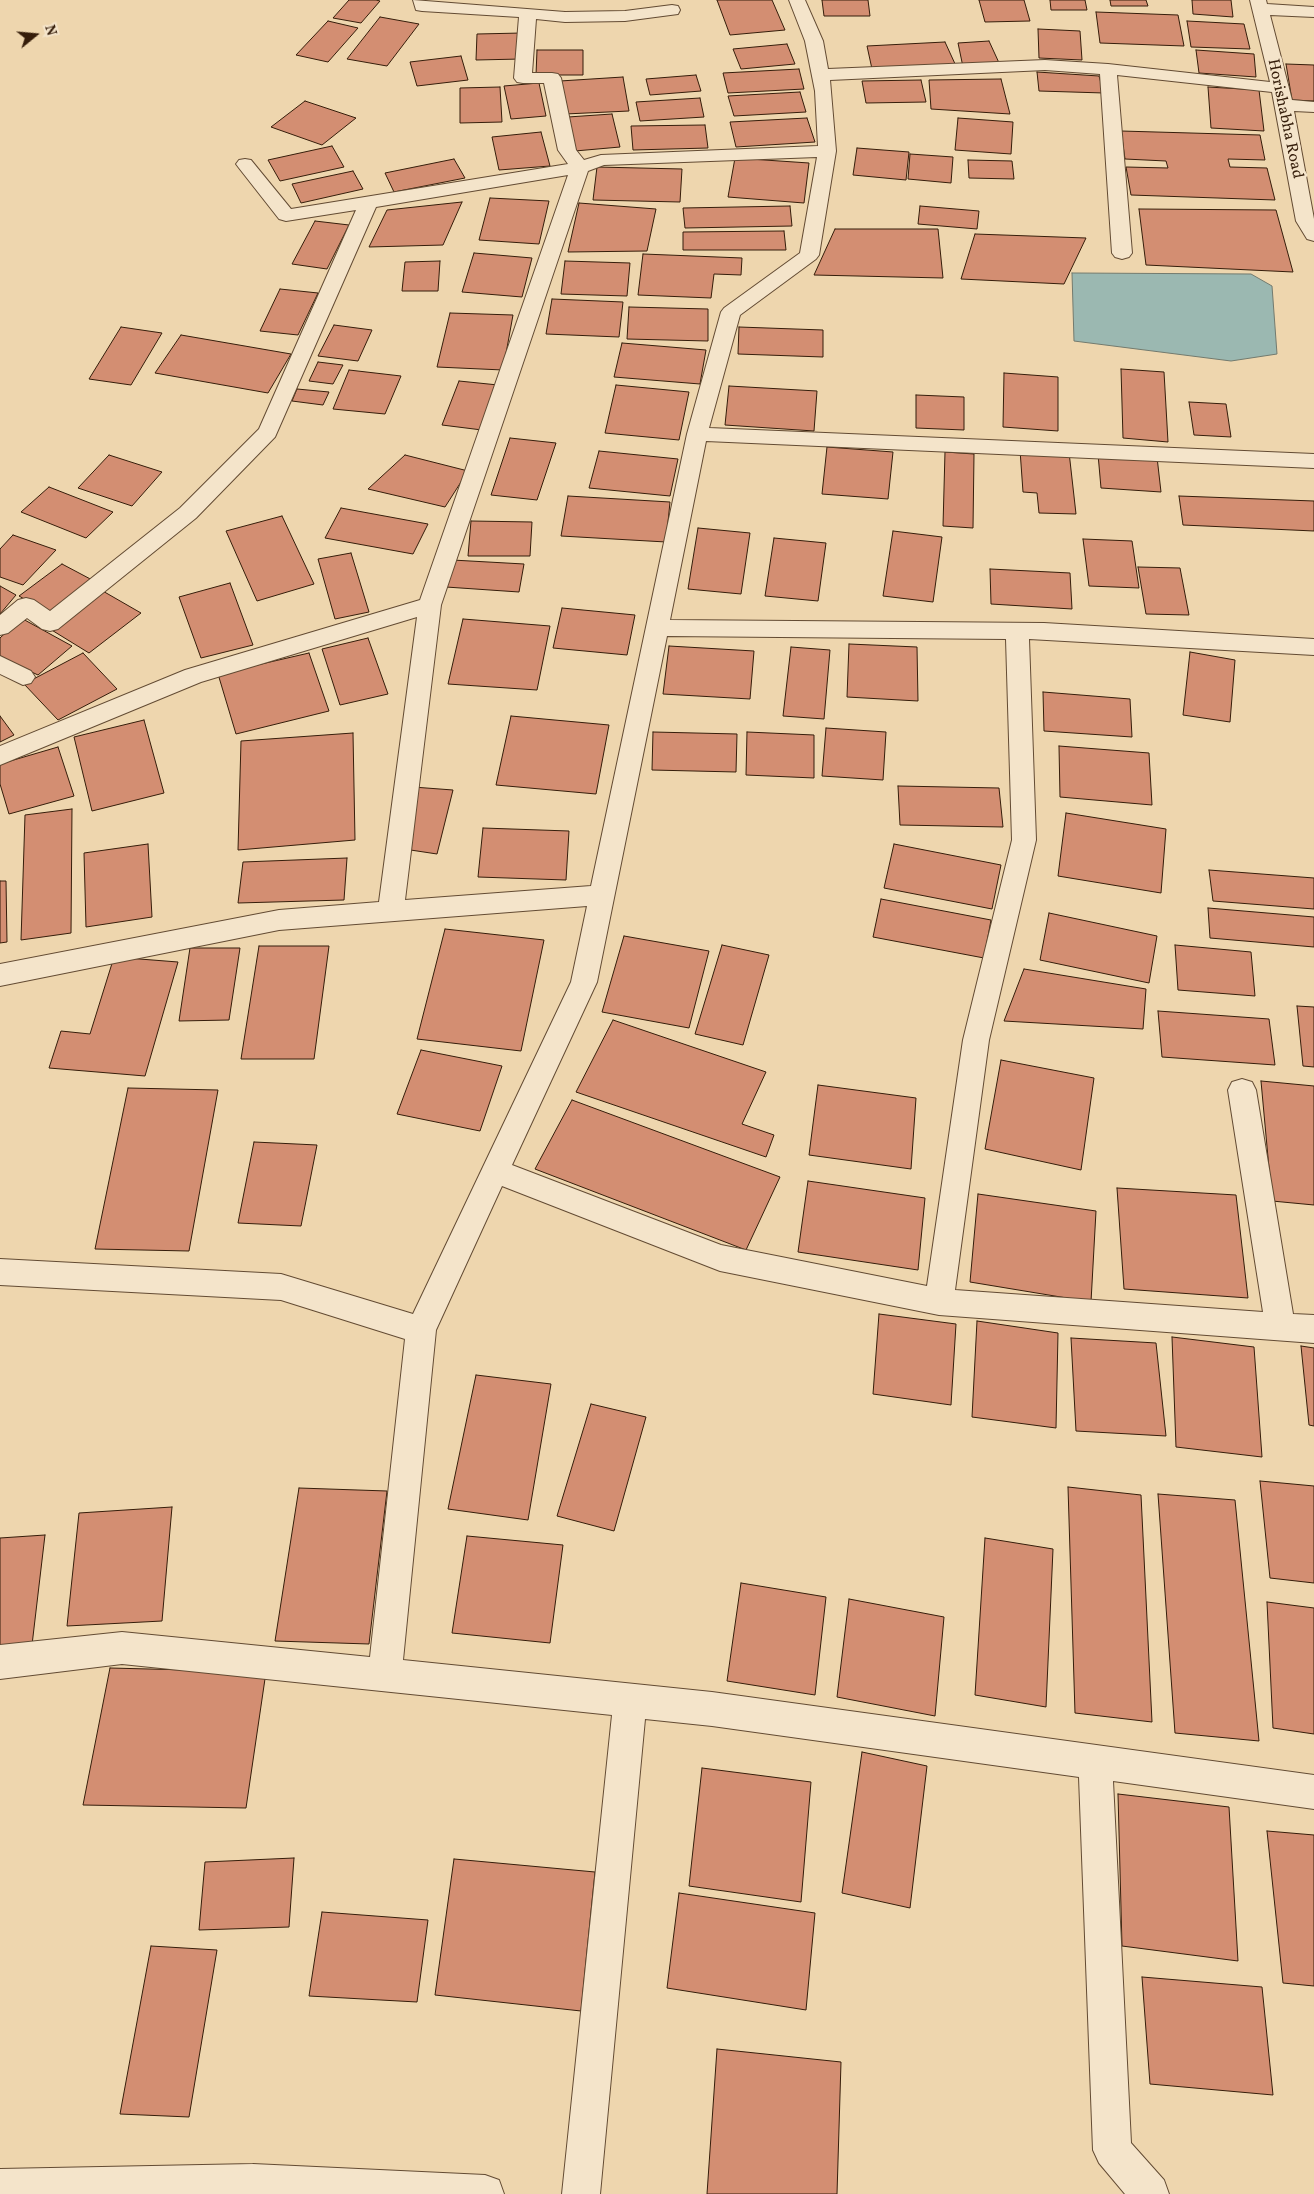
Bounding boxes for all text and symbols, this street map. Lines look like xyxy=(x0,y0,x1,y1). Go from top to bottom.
north arrow xyxy=(10,10,60,60)
text: N xyxy=(39,23,60,38)
street label: Horishabha Road xyxy=(1262,57,1306,181)

